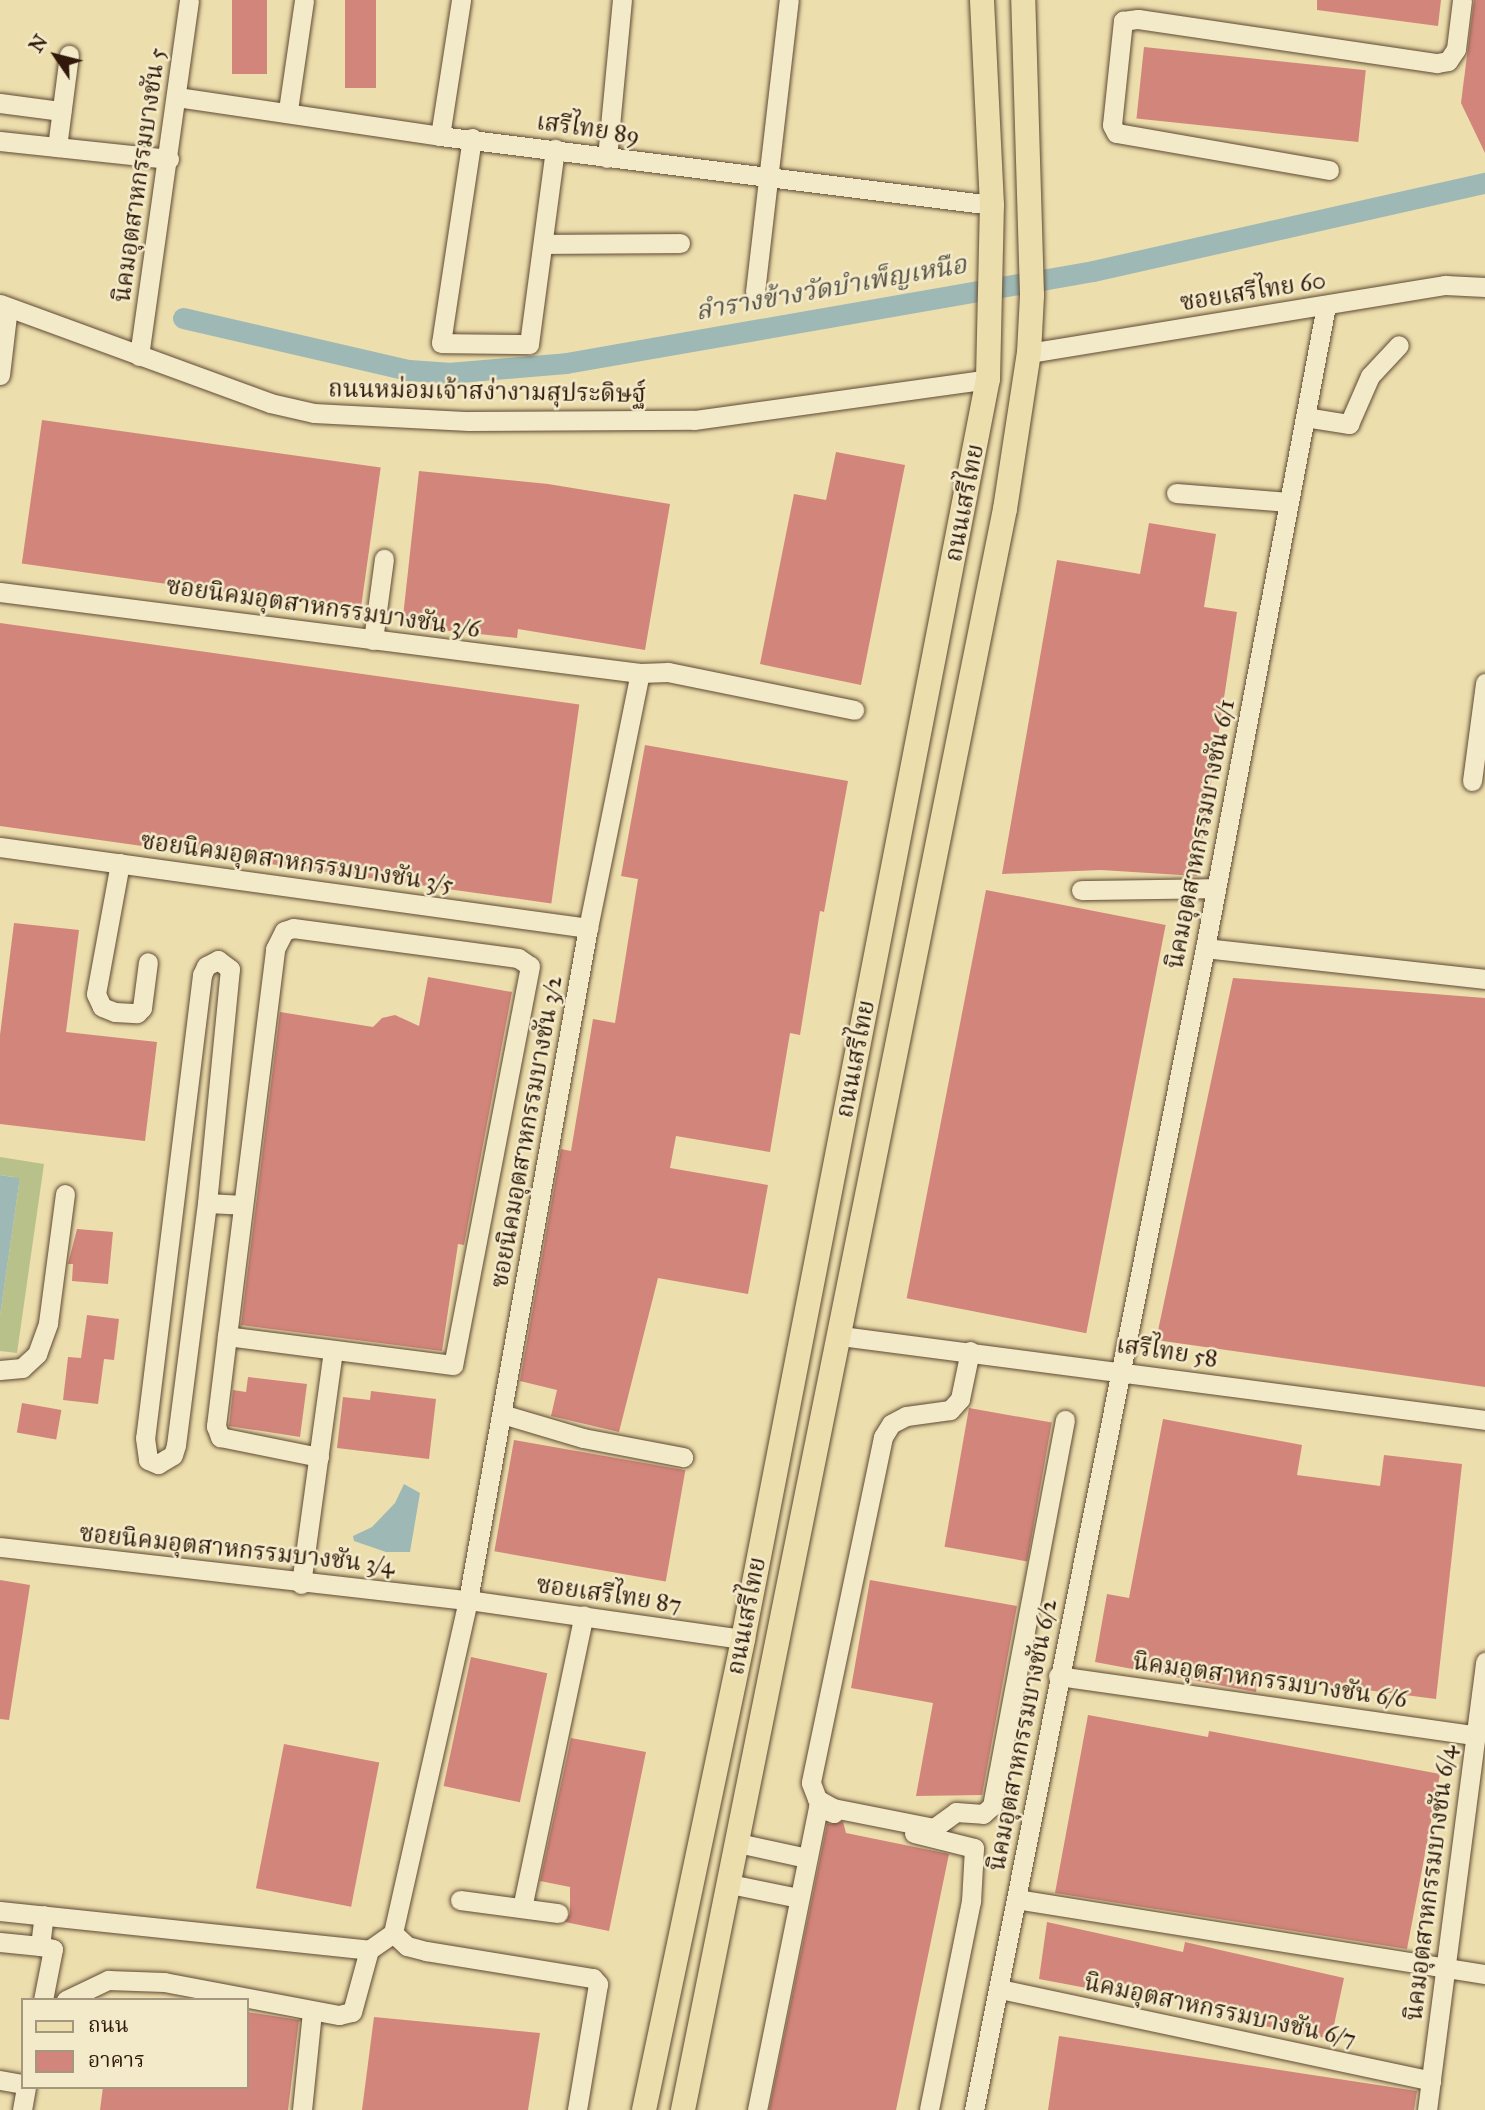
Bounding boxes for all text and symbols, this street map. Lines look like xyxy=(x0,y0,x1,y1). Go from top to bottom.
north arrow xyxy=(21,21,91,91)
text: N xyxy=(24,30,52,57)
street label: นิคมอุตสาหกรรมบางชัน 5 xyxy=(108,46,172,304)
street label: เสรีไทย 89 xyxy=(535,108,641,150)
water label: ลำรางข้างวัดบำเพ็ญเหนือ xyxy=(693,249,969,327)
street label: ซอยเสรีไทย 60 xyxy=(1178,266,1328,318)
street label: ถนนหม่อมเจ้าสง่างามสุประดิษฐ์ xyxy=(328,375,646,409)
street label: ถนนเสรีไทย xyxy=(939,442,991,564)
street label: ซอยนิคมอุตสาหกรรมบางชัน 3/6 xyxy=(164,572,482,644)
street label: นิคมอุตสาหกรรมบางชัน 6/1 xyxy=(1161,697,1241,971)
street label: ซอยนิคมอุตสาหกรรมบางชัน 3/5 xyxy=(139,827,455,899)
street label: ซอยนิคมอุตสาหกรรมบางชัน 3/2 xyxy=(485,974,569,1290)
street label: ถนนเสรีไทย xyxy=(830,998,882,1120)
street label: เสรีไทย 58 xyxy=(1114,1331,1220,1373)
street label: ซอยนิคมอุตสาหกรรมบางชัน 3/4 xyxy=(78,1519,396,1581)
street label: ถนนเสรีไทย xyxy=(721,1555,773,1677)
street label: ซอยเสรีไทย 87 xyxy=(534,1571,684,1619)
street label: นิคมอุตสาหกรรมบางชัน 6/2 xyxy=(983,1597,1063,1873)
street label: นิคมอุตสาหกรรมบางชัน 6/6 xyxy=(1131,1647,1409,1715)
street label: นิคมอุตสาหกรรมบางชัน 6/4 xyxy=(1400,1744,1462,2022)
street label: นิคมอุตสาหกรรมบางชัน 6/7 xyxy=(1081,1968,1359,2054)
legend xyxy=(21,1998,248,2089)
text: ถนน xyxy=(88,2012,129,2038)
text: อาคาร xyxy=(88,2047,145,2073)

